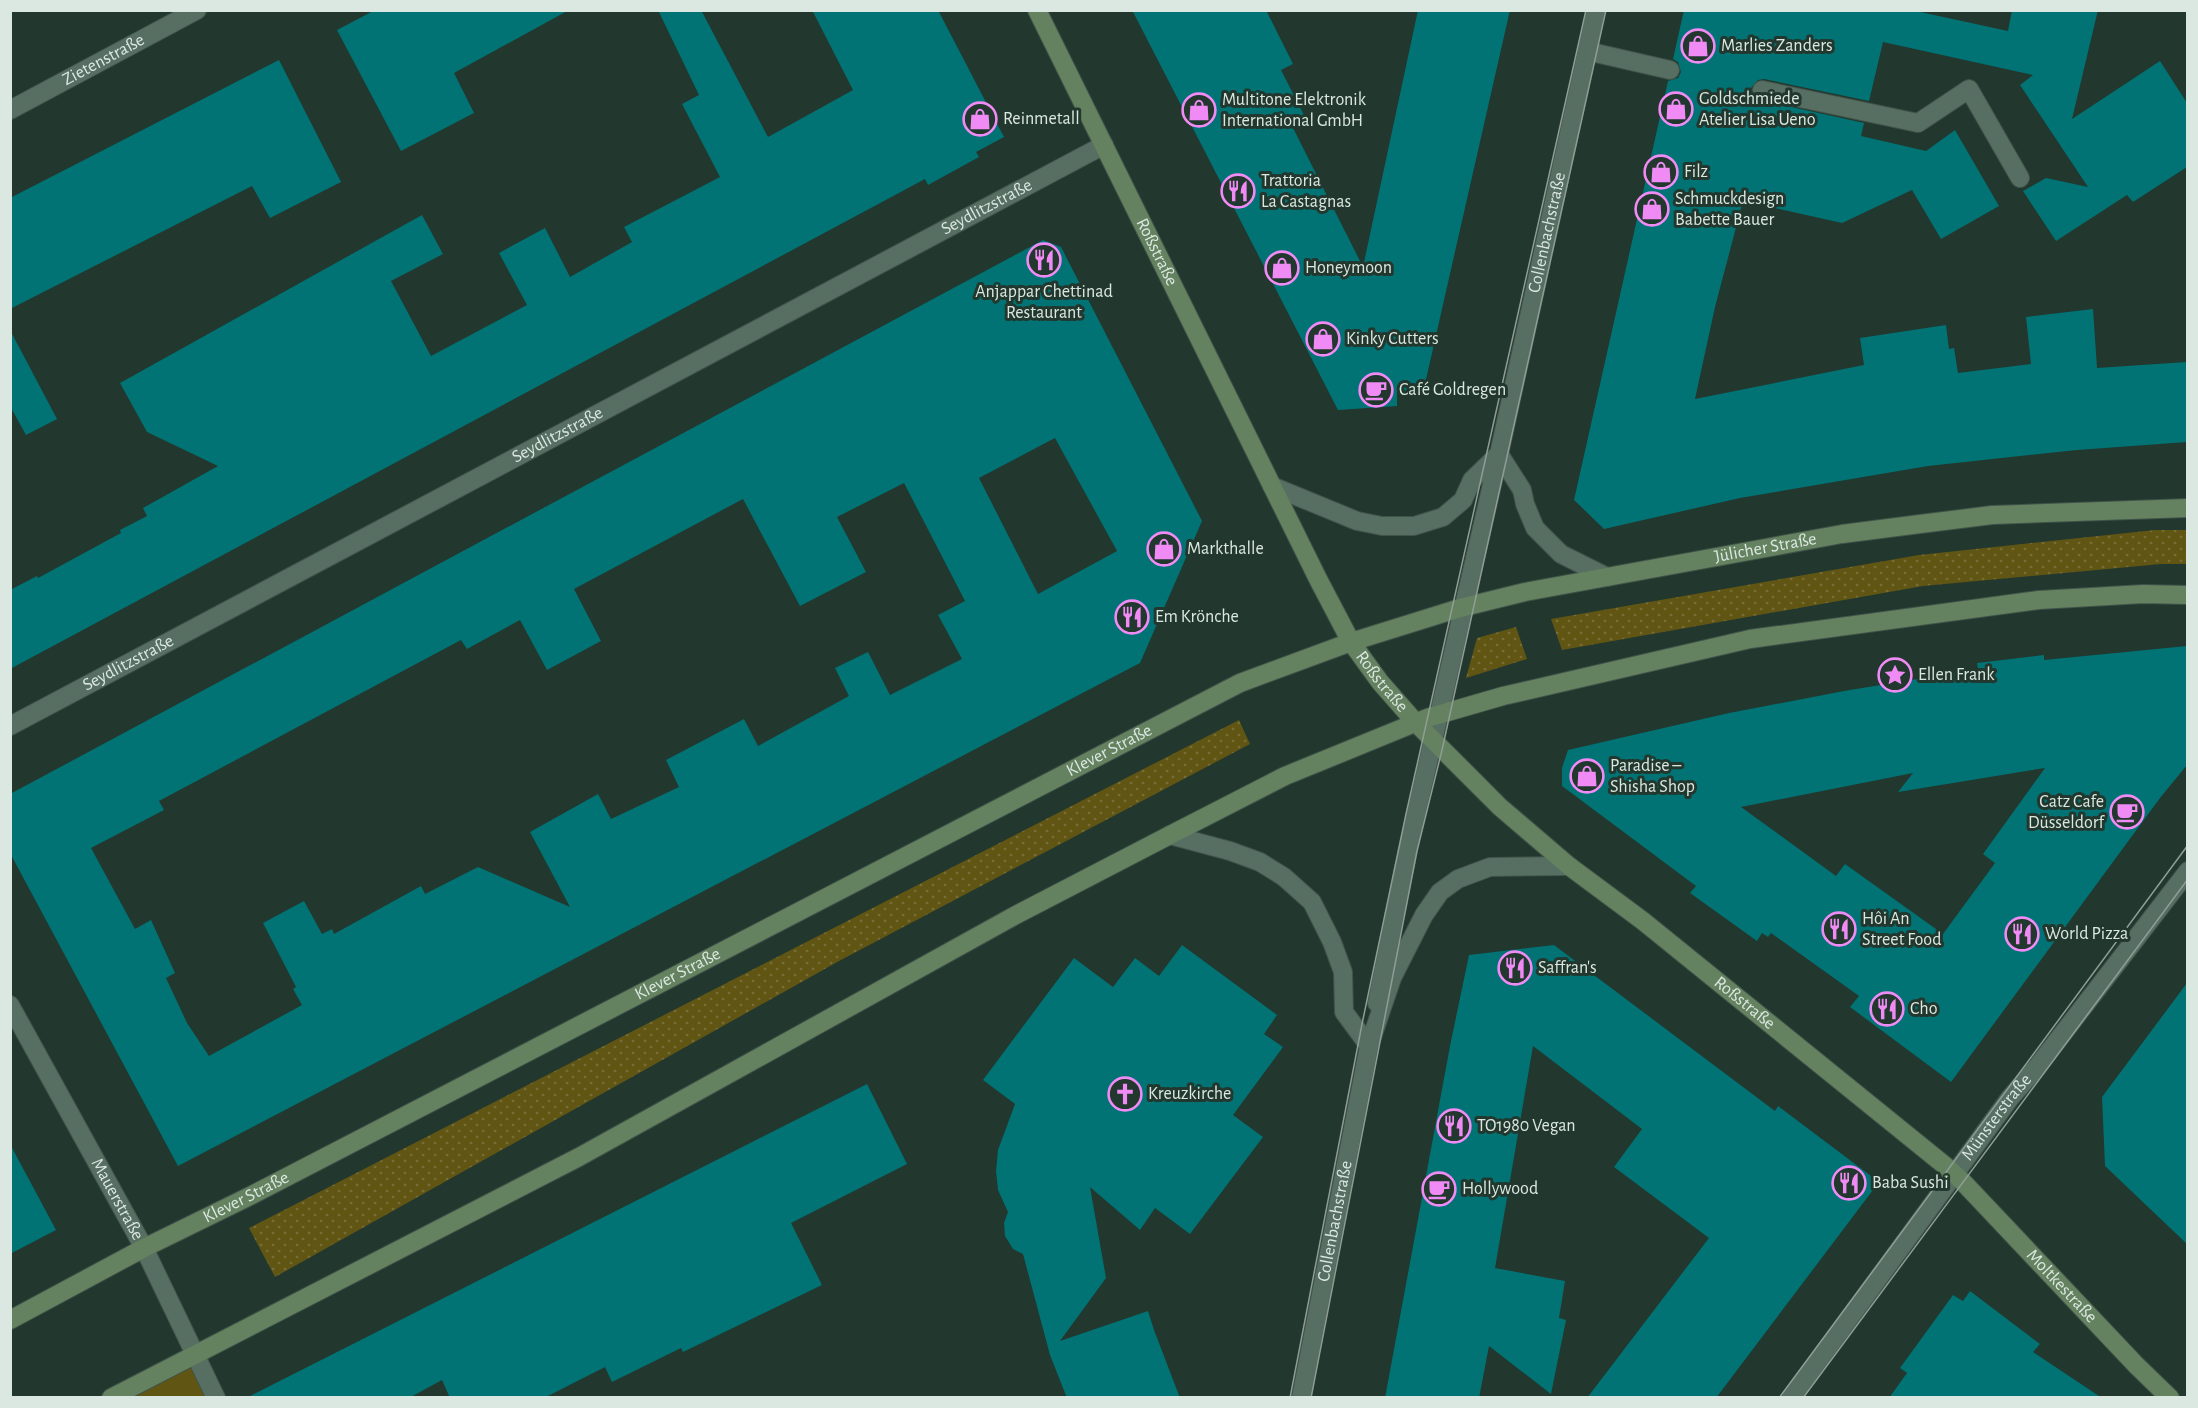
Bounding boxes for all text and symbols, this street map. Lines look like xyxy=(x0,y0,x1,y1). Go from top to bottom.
shop icon: Marlies Zanders xyxy=(1680,28,1716,64)
street label: Zietenstraße xyxy=(60,31,147,89)
place label: Marlies Zanders xyxy=(1721,37,1833,55)
place label: Goldschmiede Atelier Lisa Ueno xyxy=(1699,90,1816,129)
place label: Multitone Elektronik International GmbH xyxy=(1222,91,1367,130)
shop icon: Goldschmiede Atelier Lisa Ueno xyxy=(1658,91,1694,127)
shop icon: Multitone Elektronik International GmbH xyxy=(1181,92,1217,128)
shop icon: Reinmetall xyxy=(962,101,998,137)
place label: Reinmetall xyxy=(1003,110,1080,128)
shop icon: Filz xyxy=(1643,154,1679,190)
place label: Filz xyxy=(1684,163,1708,181)
street label: Collenbachstraße xyxy=(1525,171,1569,295)
place label: Trattoria La Castagnas xyxy=(1261,172,1351,211)
restaurant icon: Trattoria La Castagnas xyxy=(1220,173,1256,209)
street label: Seydlitzstraße xyxy=(938,176,1035,239)
place label: Schmuckdesign Babette Bauer xyxy=(1675,190,1784,229)
shop icon: Schmuckdesign Babette Bauer xyxy=(1634,191,1670,227)
street label: Roßstraße xyxy=(1132,216,1181,289)
restaurant icon: Anjappar Chettinad Restaurant xyxy=(1026,242,1062,278)
shop icon: Honeymoon xyxy=(1264,250,1300,286)
place label: Honeymoon xyxy=(1305,259,1392,277)
place label: Anjappar Chettinad Restaurant xyxy=(975,283,1113,322)
shop icon: Kinky Cutters xyxy=(1305,321,1341,357)
place label: Kinky Cutters xyxy=(1346,330,1439,348)
cafe icon: Café Goldregen xyxy=(1358,372,1394,408)
place label: Café Goldregen xyxy=(1399,381,1506,399)
street label: Seydlitzstraße xyxy=(509,404,606,467)
street label: Jülicher Straße xyxy=(1713,530,1818,566)
shop icon: Markthalle xyxy=(1146,531,1182,567)
place label: Markthalle xyxy=(1187,540,1264,558)
restaurant icon: Em Krönche xyxy=(1114,599,1150,635)
place label: Em Krönche xyxy=(1155,608,1239,626)
street label: Seydlitzstraße xyxy=(80,632,177,695)
street label: Roßstraße xyxy=(1352,648,1411,716)
place icon: Ellen Frank xyxy=(1877,657,1913,693)
place label: Ellen Frank xyxy=(1918,666,1995,684)
street label: Klever Straße xyxy=(1064,721,1155,780)
place label: Paradise – Shisha Shop xyxy=(1610,757,1695,796)
shop icon: Paradise – Shisha Shop xyxy=(1569,758,1605,794)
place label: Catz Cafe Düsseldorf xyxy=(2028,793,2106,832)
cafe icon: Catz Cafe Düsseldorf xyxy=(2109,794,2145,830)
place label: Hôi An Street Food xyxy=(1862,910,1942,949)
restaurant icon: Hôi An Street Food xyxy=(1821,911,1857,947)
restaurant icon: World Pizza xyxy=(2004,916,2040,952)
place label: World Pizza xyxy=(2045,925,2128,943)
street label: Klever Straße xyxy=(632,945,723,1004)
restaurant icon: Saffran's xyxy=(1497,950,1533,986)
place label: Saffran's xyxy=(1538,959,1597,977)
street label: Roßstraße xyxy=(1711,973,1778,1033)
restaurant icon: Cho xyxy=(1869,991,1905,1027)
place label: Cho xyxy=(1910,1000,1938,1018)
street label: Münsterstraße xyxy=(1959,1071,2035,1164)
church icon: Kreuzkirche xyxy=(1107,1076,1143,1112)
place label: Kreuzkirche xyxy=(1148,1085,1231,1103)
restaurant icon: TO1980 Vegan xyxy=(1436,1108,1472,1144)
place label: TO1980 Vegan xyxy=(1477,1117,1576,1135)
street label: Mauerstraße xyxy=(88,1155,147,1243)
street label: Collenbachstraße xyxy=(1315,1159,1356,1283)
restaurant icon: Baba Sushi xyxy=(1831,1165,1867,1201)
street label: Klever Straße xyxy=(200,1168,292,1227)
cafe icon: Hollywood xyxy=(1421,1171,1457,1207)
place label: Baba Sushi xyxy=(1872,1174,1949,1192)
place label: Hollywood xyxy=(1462,1180,1538,1198)
street label: Moltkestraße xyxy=(2023,1246,2100,1327)

